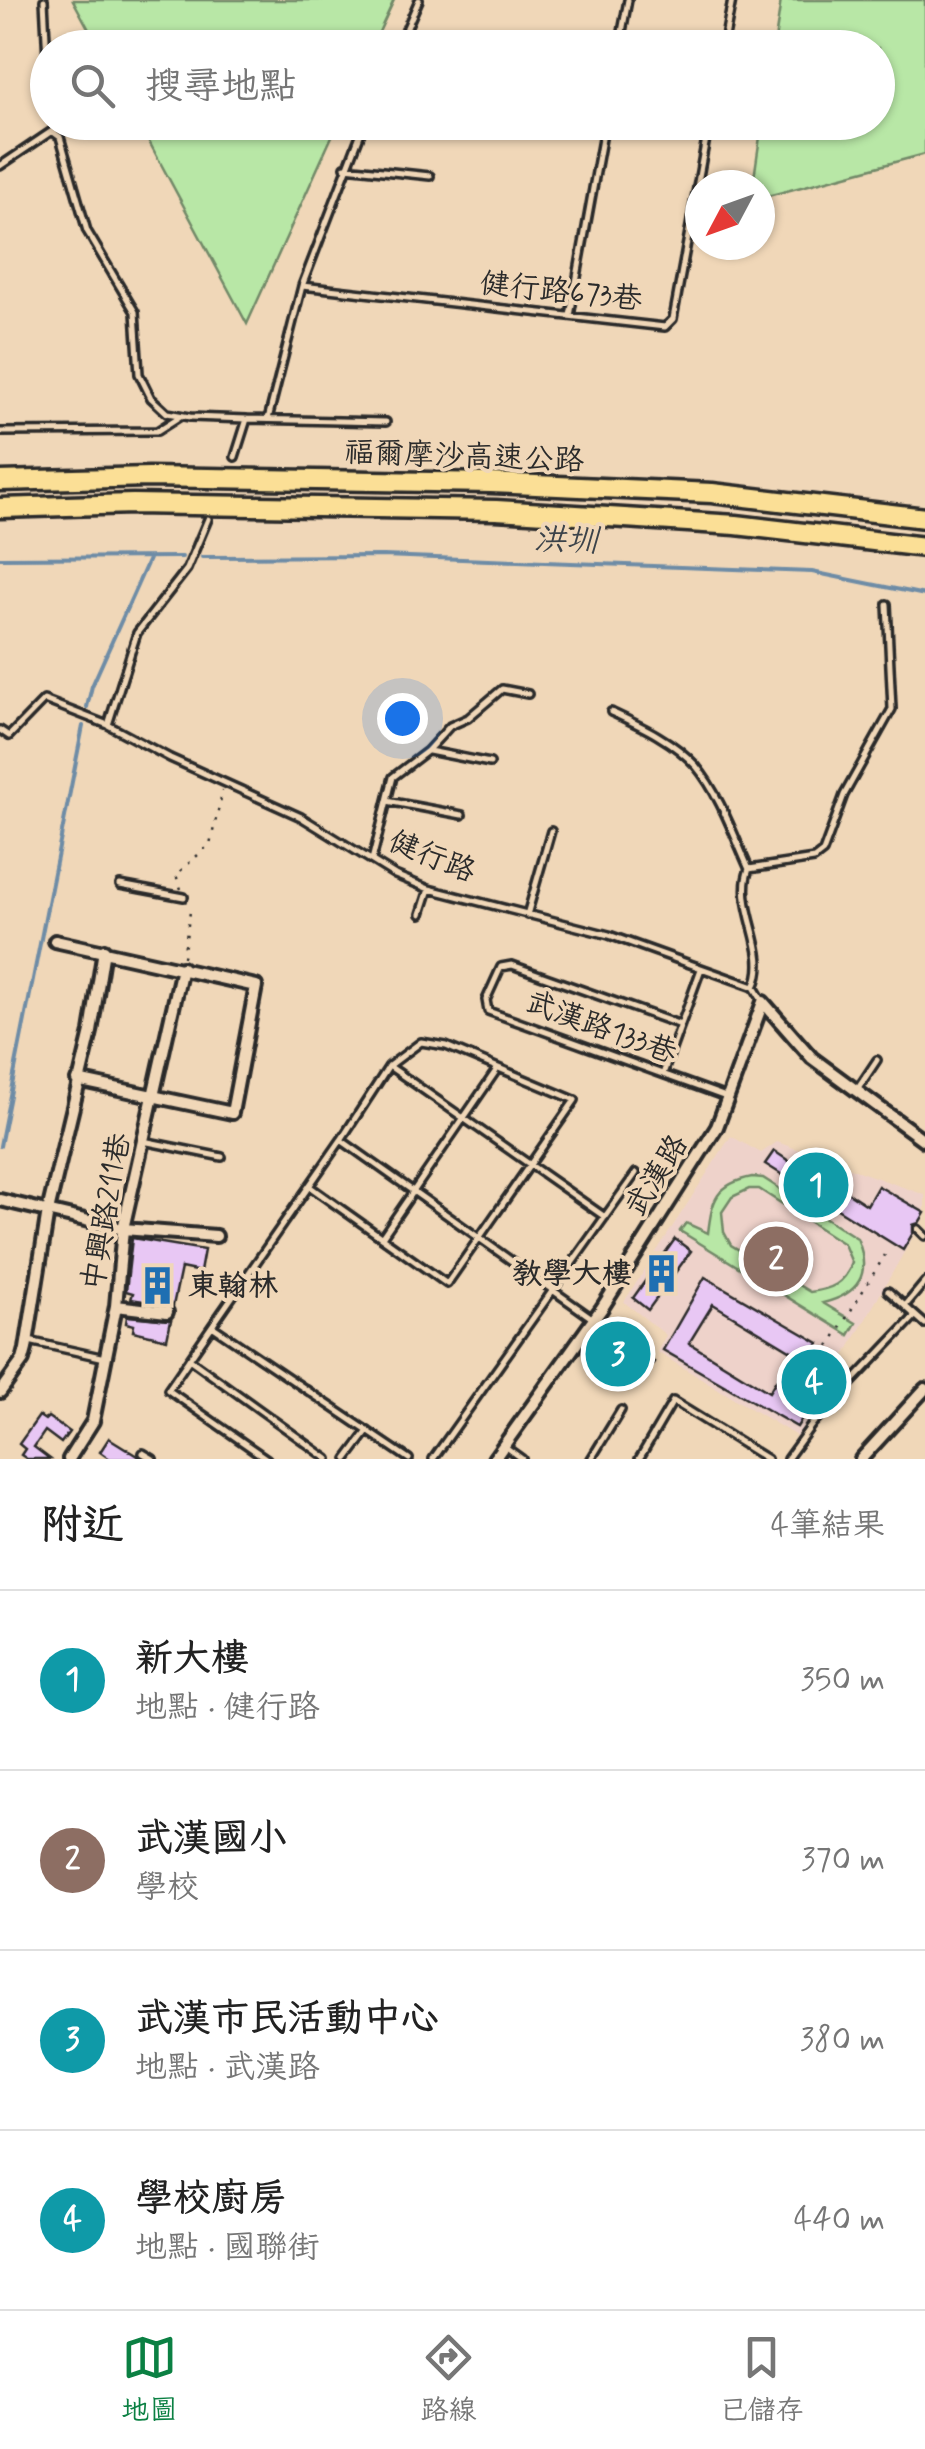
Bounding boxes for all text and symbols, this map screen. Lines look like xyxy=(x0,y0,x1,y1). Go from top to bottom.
search box xyxy=(30,30,895,140)
icon: search xyxy=(65,58,120,113)
text: 搜尋地點 xyxy=(145,63,297,112)
north arrow xyxy=(685,170,775,260)
street label: 健行路673巷 xyxy=(478,264,644,320)
street label: 福爾摩沙高速公路 xyxy=(343,433,585,481)
water label: 洪圳 xyxy=(533,519,602,563)
your location xyxy=(377,693,428,744)
street label: 健行路 xyxy=(383,822,481,892)
street label: 武漢路133巷 xyxy=(520,983,682,1073)
street label: 武漢路 xyxy=(617,1128,697,1224)
street label: 中興路211巷 xyxy=(74,1130,140,1294)
pin: 1 xyxy=(784,1148,848,1222)
pin: 2 xyxy=(744,1222,808,1296)
building icon: 教學大樓 xyxy=(641,1253,683,1295)
place label: 教學大樓 xyxy=(512,1255,632,1294)
building icon: 東翰林 xyxy=(137,1265,179,1307)
place label: 東翰林 xyxy=(188,1267,278,1306)
pin: 3 xyxy=(586,1316,650,1392)
pin: 4 xyxy=(782,1344,846,1420)
text: 附近 xyxy=(40,1499,124,1554)
text: 4筆結果 xyxy=(770,1505,885,1547)
text: 新大樓 xyxy=(135,1635,249,1684)
text: 1 xyxy=(65,1659,80,1701)
text: 350 m xyxy=(800,1659,885,1701)
text: 地點 · 健行路 xyxy=(135,1687,320,1729)
text: 武漢國小 xyxy=(135,1815,287,1864)
text: 2 xyxy=(65,1839,80,1881)
text: 370 m xyxy=(801,1839,885,1881)
text: 學校 xyxy=(135,1867,199,1909)
text: 武漢市民活動中心 xyxy=(135,1995,439,2044)
text: 3 xyxy=(65,2019,80,2061)
text: 380 m xyxy=(800,2019,885,2061)
text: 地點 · 武漢路 xyxy=(135,2047,320,2089)
text: 學校廚房 xyxy=(135,2175,287,2224)
text: 4 xyxy=(63,2199,82,2241)
text: 440 m xyxy=(794,2199,885,2241)
text: 地點 · 國聯街 xyxy=(135,2227,320,2269)
tab: 地圖 xyxy=(121,2330,178,2430)
tab: 路線 xyxy=(420,2330,477,2430)
tab: 已儲存 xyxy=(719,2330,804,2430)

